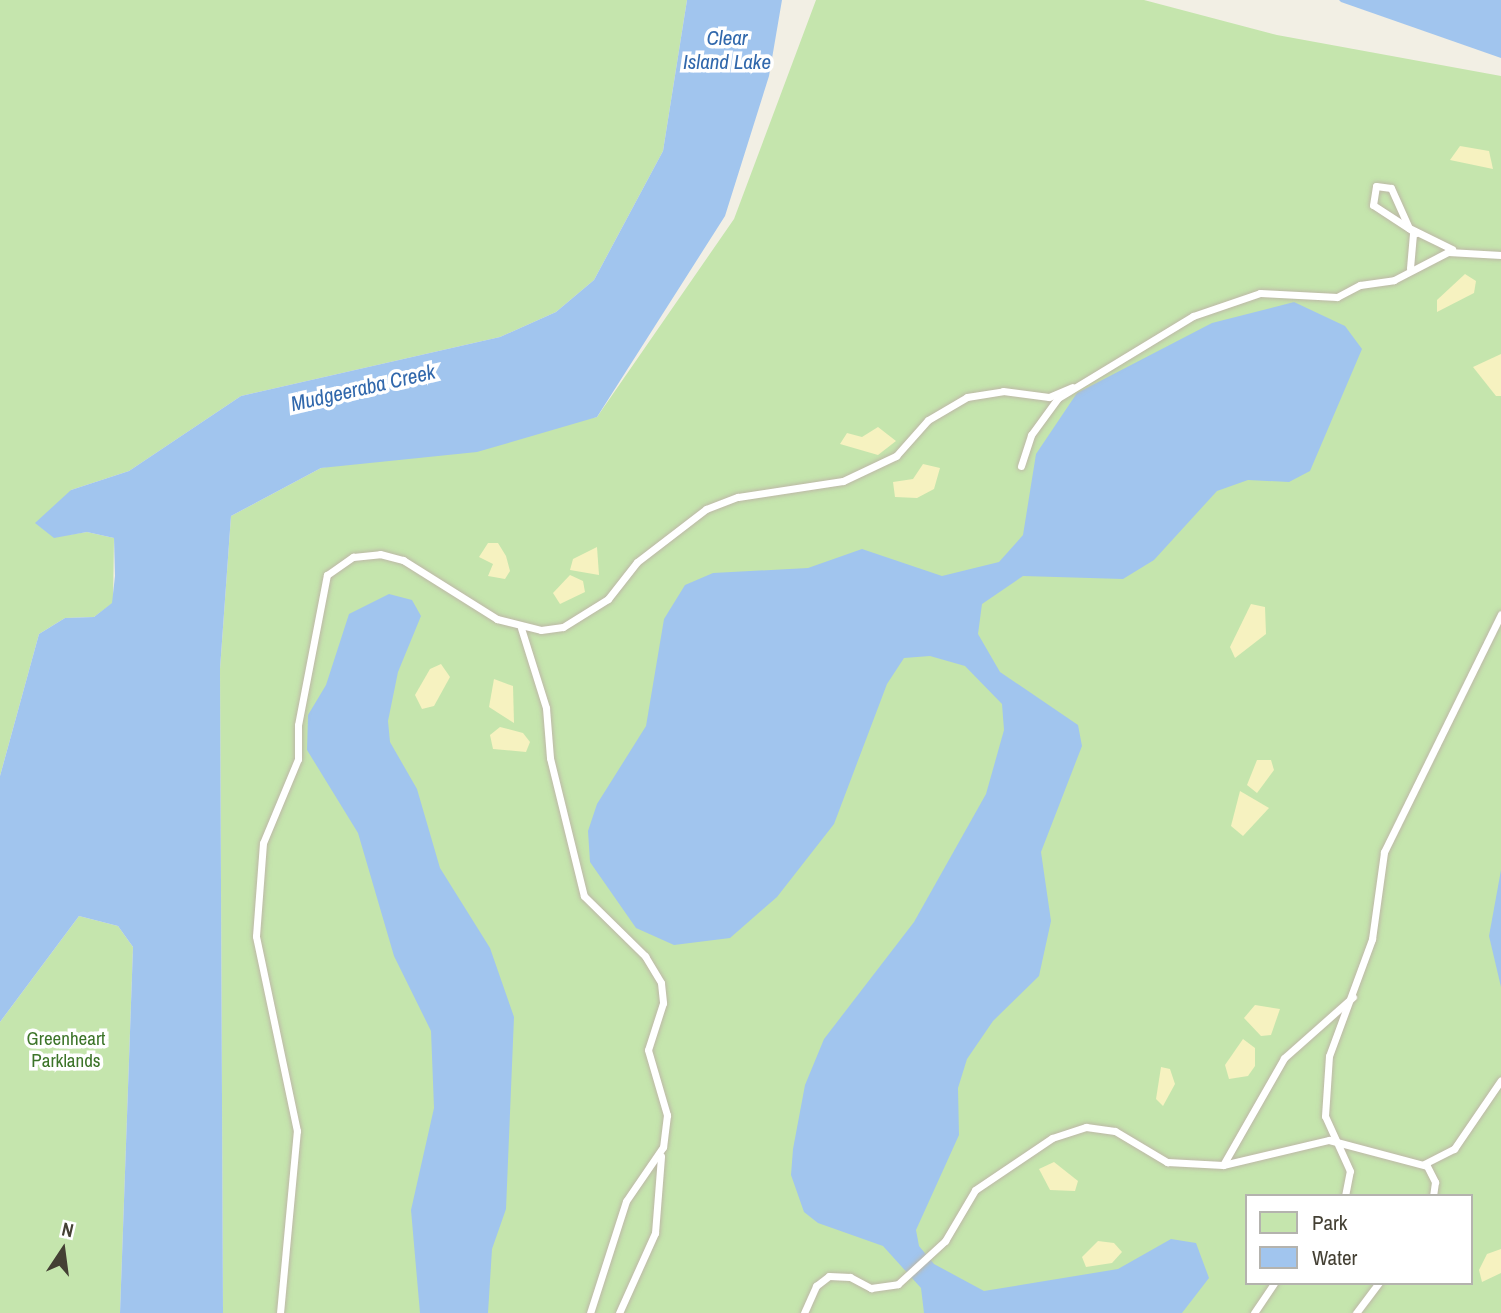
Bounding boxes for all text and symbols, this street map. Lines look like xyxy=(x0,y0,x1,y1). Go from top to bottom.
water label: Clear Island Lake xyxy=(683,25,771,75)
water label: Mudgeeraba Creek xyxy=(288,359,438,417)
park label: Greenheart Parklands xyxy=(27,1028,105,1072)
legend xyxy=(1246,1194,1473,1285)
text: Park xyxy=(1312,1208,1347,1237)
north arrow xyxy=(28,1215,98,1285)
text: N xyxy=(59,1216,76,1243)
text: Water xyxy=(1312,1243,1357,1272)

